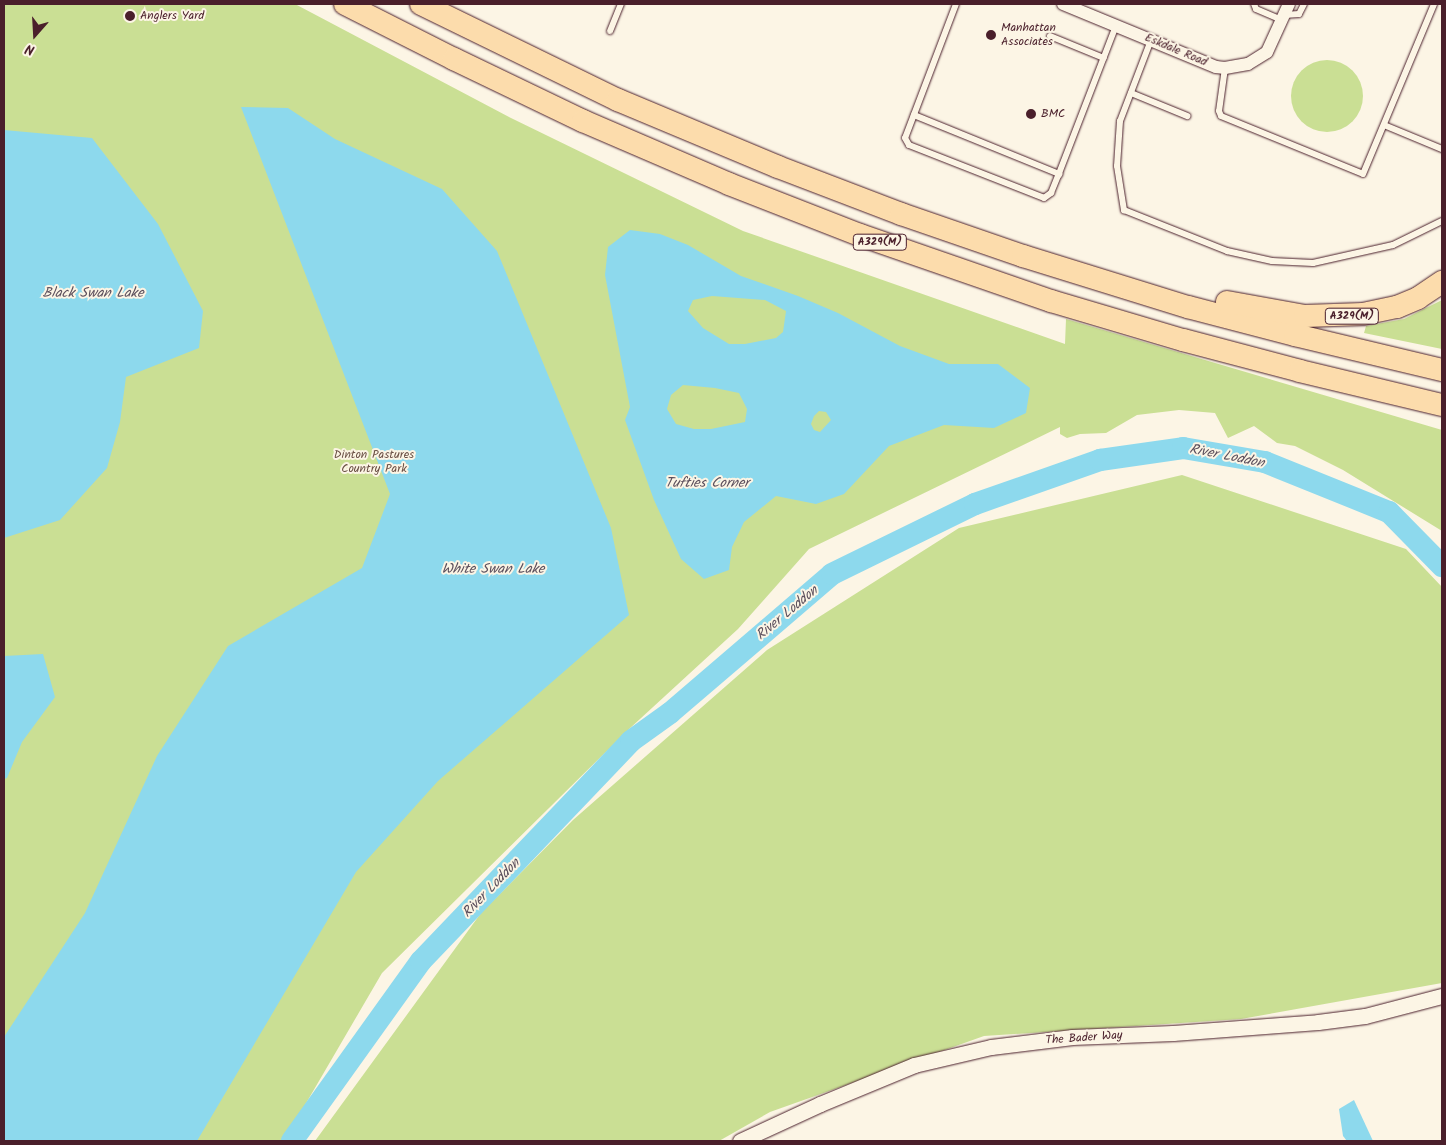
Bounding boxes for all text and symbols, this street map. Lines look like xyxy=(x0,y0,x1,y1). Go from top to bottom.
place label: Anglers Yard xyxy=(140,9,204,23)
north arrow xyxy=(10,10,60,60)
marker: Anglers Yard xyxy=(124,10,136,22)
place label: Manhattan Associates xyxy=(1001,21,1056,49)
marker: Manhattan Associates xyxy=(985,29,997,41)
street label: Eskdale Road xyxy=(1143,30,1209,70)
text: N xyxy=(22,37,38,61)
place label: BMC xyxy=(1041,107,1065,121)
marker: BMC xyxy=(1025,108,1037,120)
road number: A329(M) xyxy=(852,233,908,250)
water label: Black Swan Lake xyxy=(43,285,143,301)
road number: A329(M) xyxy=(1324,308,1380,324)
water label: River Loddon xyxy=(1188,441,1266,471)
park label: Dinton Pastures Country Park xyxy=(334,448,414,476)
water label: Tufties Corner xyxy=(665,475,749,491)
water label: White Swan Lake xyxy=(442,561,544,577)
water label: River Loddon xyxy=(753,582,821,644)
water label: River Loddon xyxy=(459,855,523,921)
street label: The Bader Way xyxy=(1045,1028,1123,1048)

